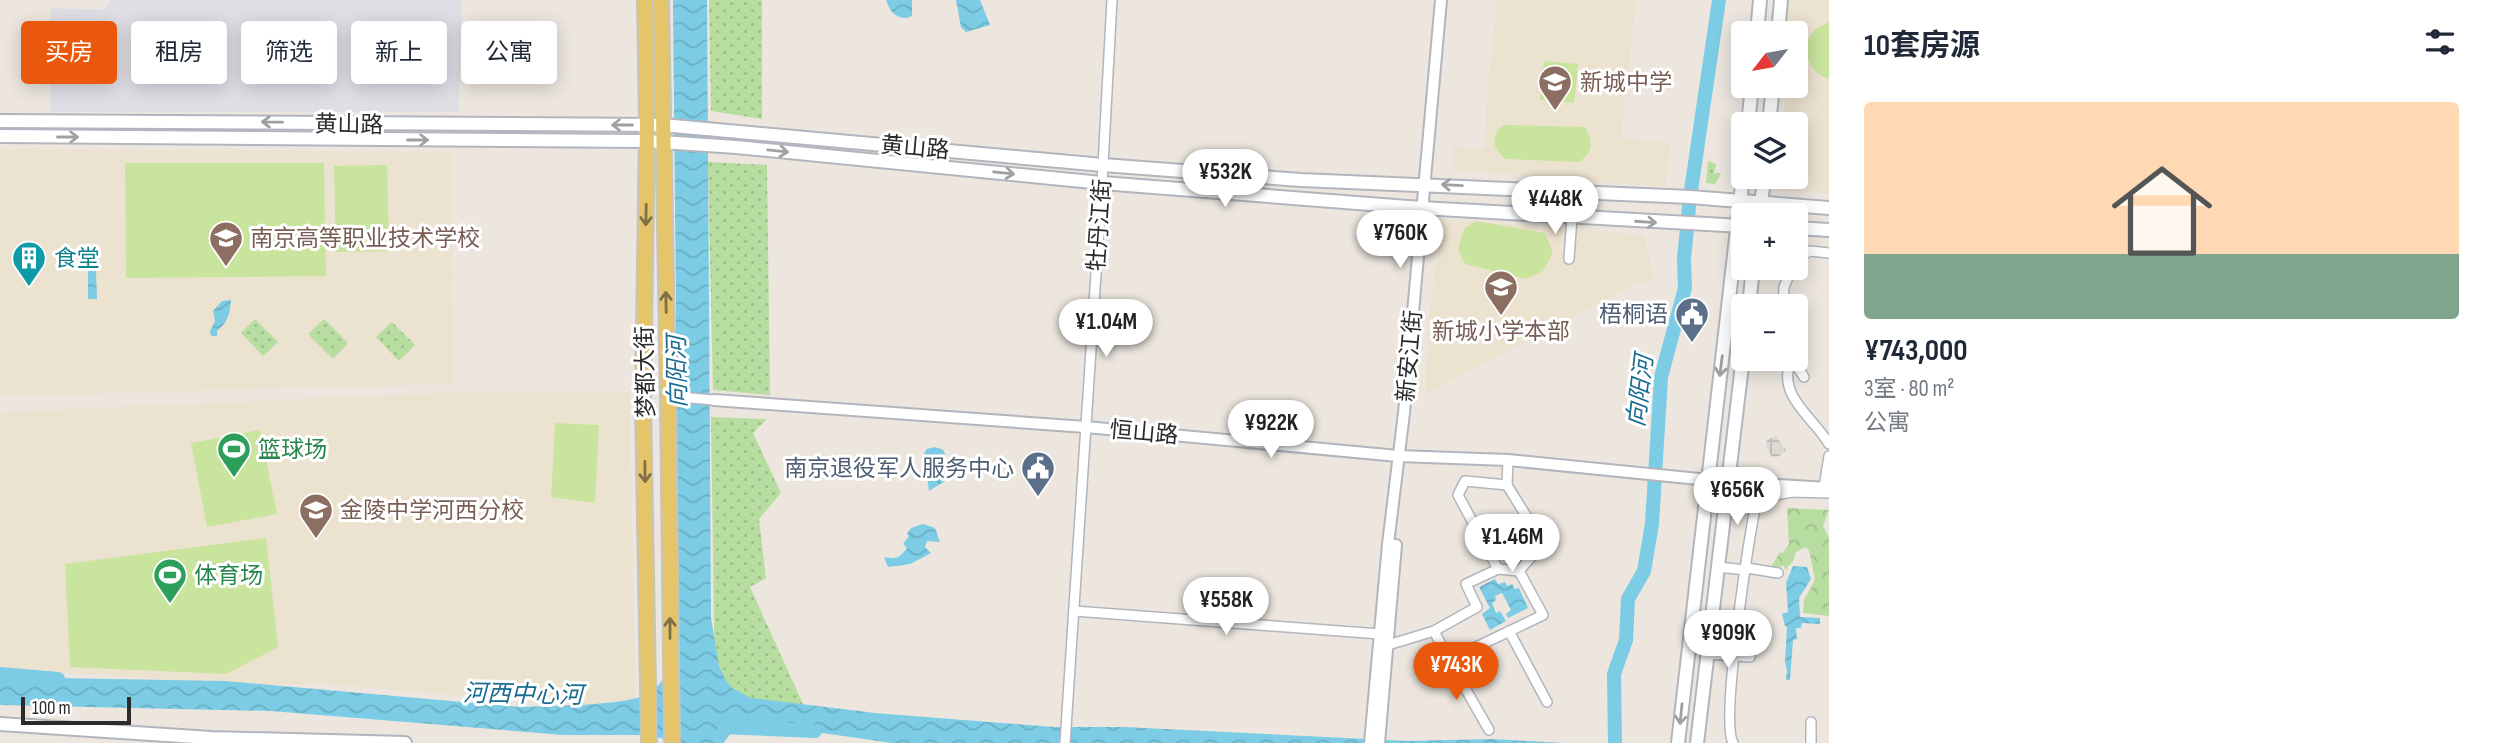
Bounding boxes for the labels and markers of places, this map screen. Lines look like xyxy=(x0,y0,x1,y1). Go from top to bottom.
school or university icon: 新城中学 xyxy=(1536,63,1574,112)
place label: 新城中学 xyxy=(1580,69,1672,97)
pin: ¥532K xyxy=(1176,150,1274,209)
pin: ¥448K xyxy=(1506,176,1604,236)
pin: ¥760K xyxy=(1351,210,1449,270)
school or university icon: 南京高等职业技术学校 xyxy=(207,219,245,268)
place label: 南京高等职业技术学校 xyxy=(250,225,480,253)
building icon: 食堂 xyxy=(10,239,48,288)
place label: 食堂 xyxy=(54,245,100,273)
school or university icon: 新城小学本部 xyxy=(1482,268,1520,317)
public building icon: 梧桐语 xyxy=(1673,295,1711,344)
pin: ¥1.04M xyxy=(1049,300,1163,359)
place label: 梧桐语 xyxy=(1599,301,1668,329)
place label: 新城小学本部 xyxy=(1432,318,1570,346)
pin: ¥922K xyxy=(1222,400,1320,460)
sports icon: 篮球场 xyxy=(215,430,253,479)
place label: 篮球场 xyxy=(258,436,327,464)
public building icon: 南京退役军人服务中心 xyxy=(1019,449,1057,498)
place label: 南京退役军人服务中心 xyxy=(784,455,1014,483)
pin: ¥656K xyxy=(1688,468,1786,527)
school or university icon: 金陵中学河西分校 xyxy=(297,491,335,540)
place label: 金陵中学河西分校 xyxy=(340,497,524,525)
pin: ¥1.46M xyxy=(1455,514,1569,574)
sports icon: 体育场 xyxy=(151,556,189,605)
place label: 体育场 xyxy=(194,562,263,590)
pin: ¥558K xyxy=(1177,578,1275,637)
pin: ¥909K xyxy=(1679,610,1777,670)
pin: ¥743K xyxy=(1407,642,1505,702)

